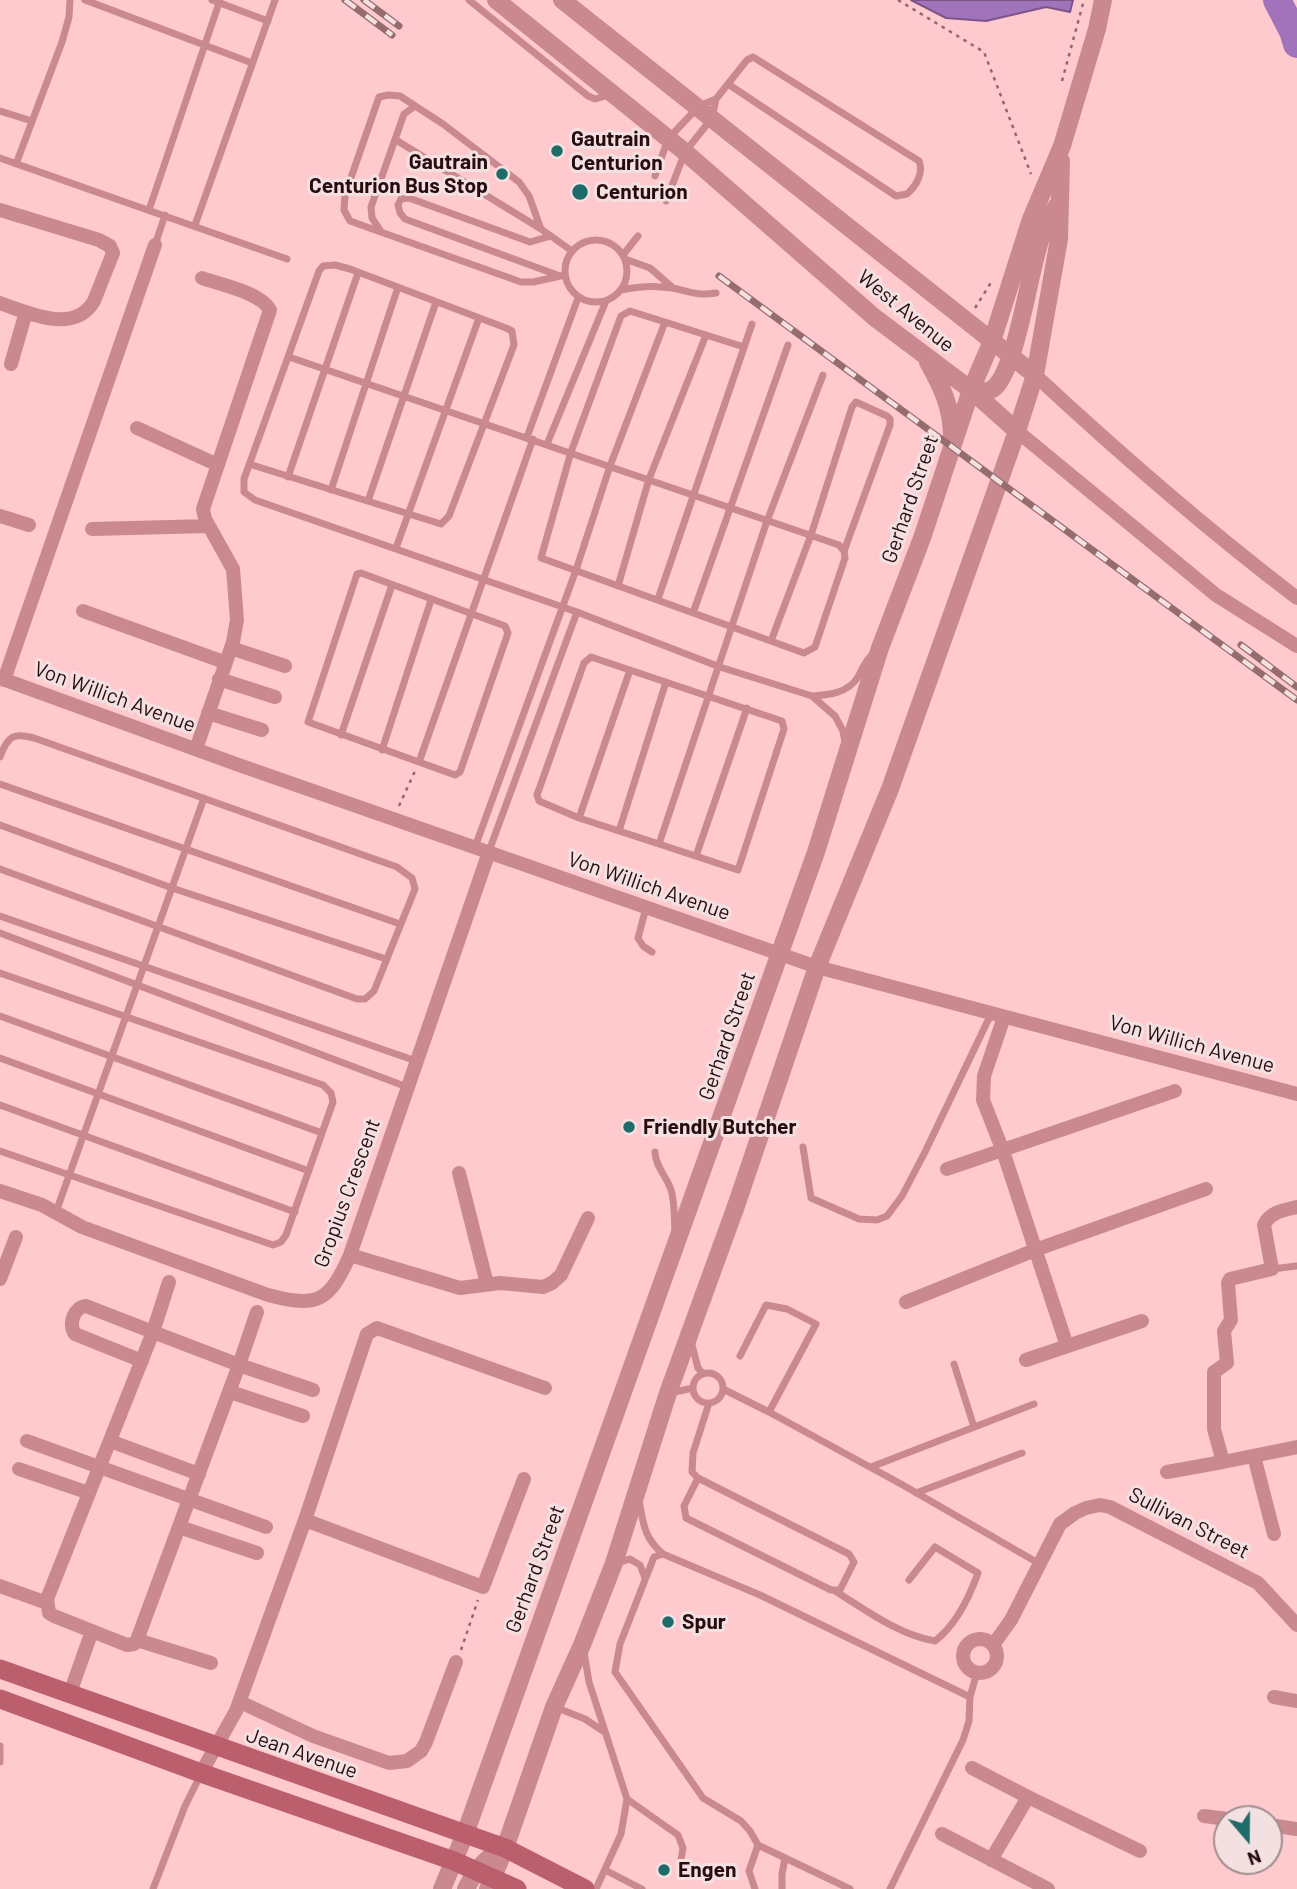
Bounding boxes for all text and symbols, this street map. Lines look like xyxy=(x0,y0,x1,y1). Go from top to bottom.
place label: Gautrain Centurion xyxy=(571,126,663,176)
marker: Gautrain Centurion xyxy=(549,143,565,159)
place label: Gautrain Centurion Bus Stop xyxy=(309,149,488,199)
marker: Gautrain Centurion Bus Stop xyxy=(494,166,510,182)
place label: Centurion xyxy=(596,179,688,205)
marker: Centurion xyxy=(570,182,590,202)
street label: West Avenue xyxy=(853,264,959,358)
street label: Gerhard Street xyxy=(876,431,944,567)
street label: Von Willich Avenue xyxy=(31,656,199,738)
street label: Von Willich Avenue xyxy=(564,846,734,926)
street label: Gerhard Street xyxy=(693,968,761,1104)
street label: Von Willich Avenue xyxy=(1106,1010,1278,1078)
place label: Friendly Butcher xyxy=(643,1114,797,1140)
street label: Gropius Crescent xyxy=(308,1115,386,1271)
marker: Friendly Butcher xyxy=(621,1119,637,1135)
street label: Sullivan Street xyxy=(1125,1482,1253,1564)
street label: Gerhard Street xyxy=(500,1502,570,1636)
place label: Spur xyxy=(682,1609,726,1635)
marker: Spur xyxy=(660,1614,676,1630)
street label: Jean Avenue xyxy=(243,1722,361,1784)
north arrow xyxy=(1213,1805,1283,1875)
text: N xyxy=(1245,1845,1265,1871)
place label: Engen xyxy=(678,1857,736,1883)
marker: Engen xyxy=(656,1862,672,1878)

